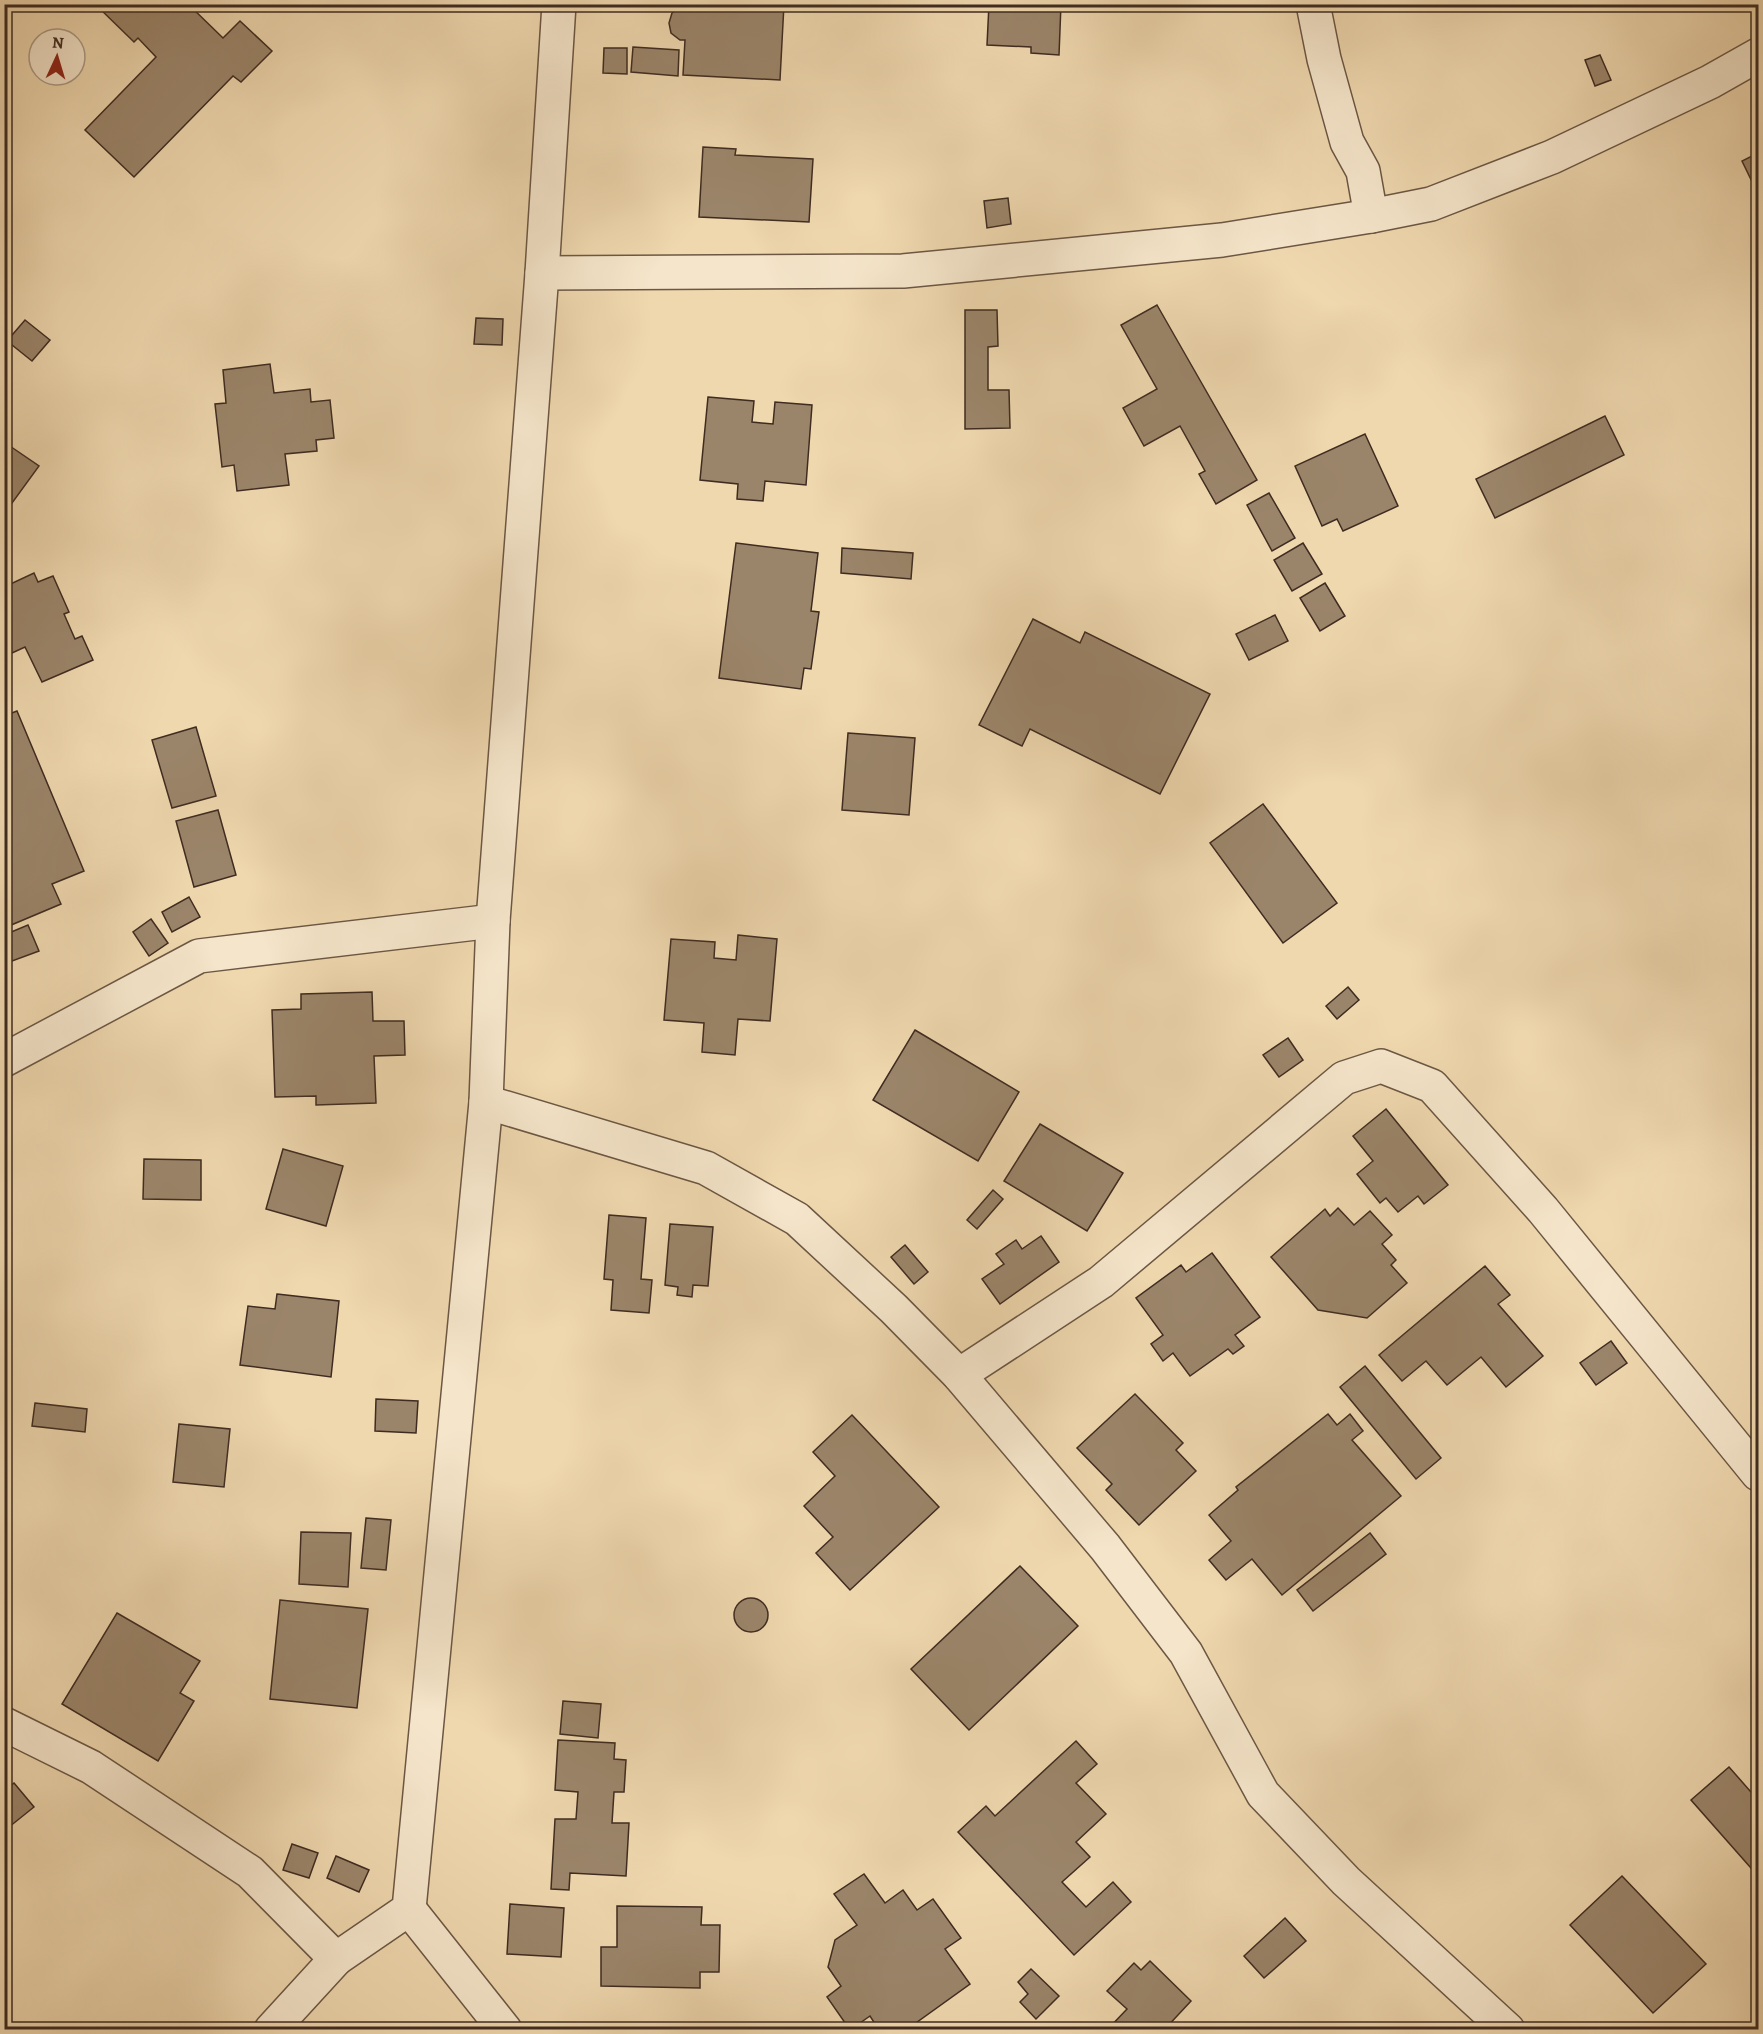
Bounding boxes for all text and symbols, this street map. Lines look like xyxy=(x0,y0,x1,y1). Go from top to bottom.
north arrow xyxy=(27,27,87,87)
text: N xyxy=(51,32,65,54)

